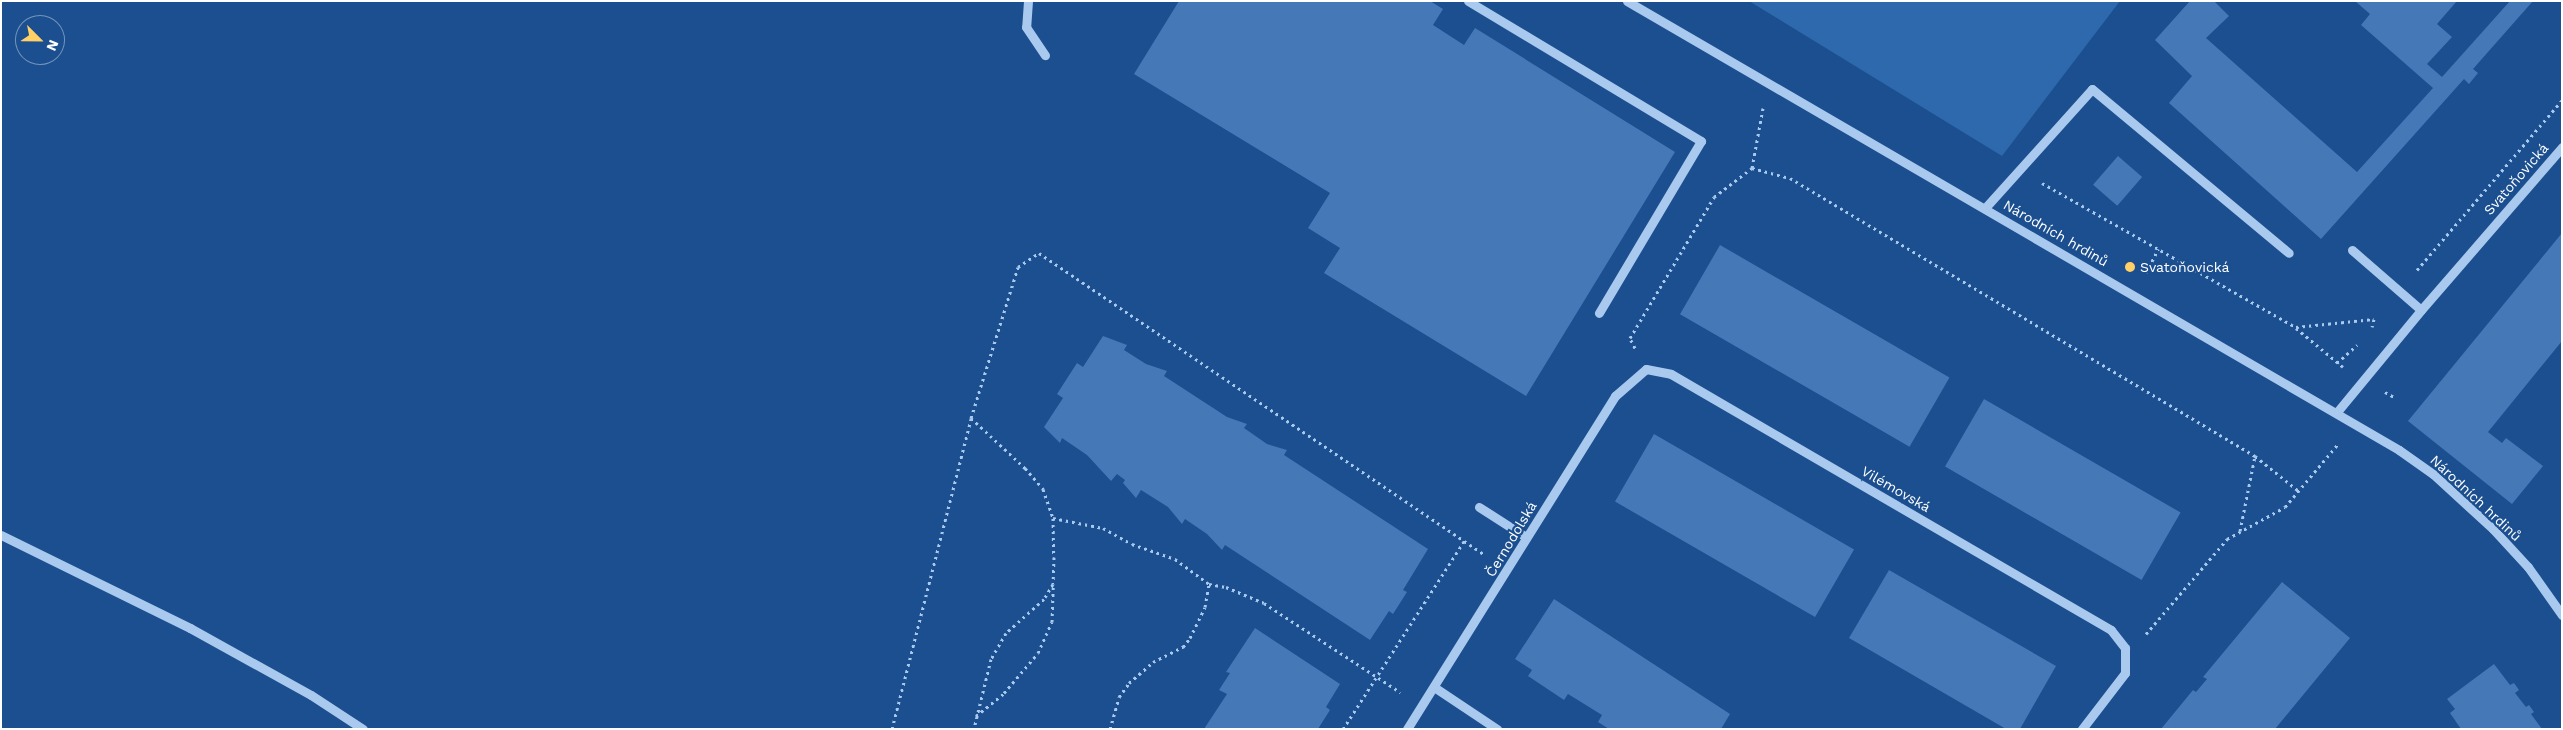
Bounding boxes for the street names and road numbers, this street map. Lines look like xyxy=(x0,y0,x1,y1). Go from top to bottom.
street label: Svatoňovická xyxy=(2480,140,2552,218)
street label: Národních hrdinů xyxy=(2001,196,2111,270)
street label: Národních hrdinů xyxy=(2427,451,2525,545)
street label: Vilémovská xyxy=(1858,462,1934,516)
street label: Černodolská xyxy=(1482,498,1540,580)

